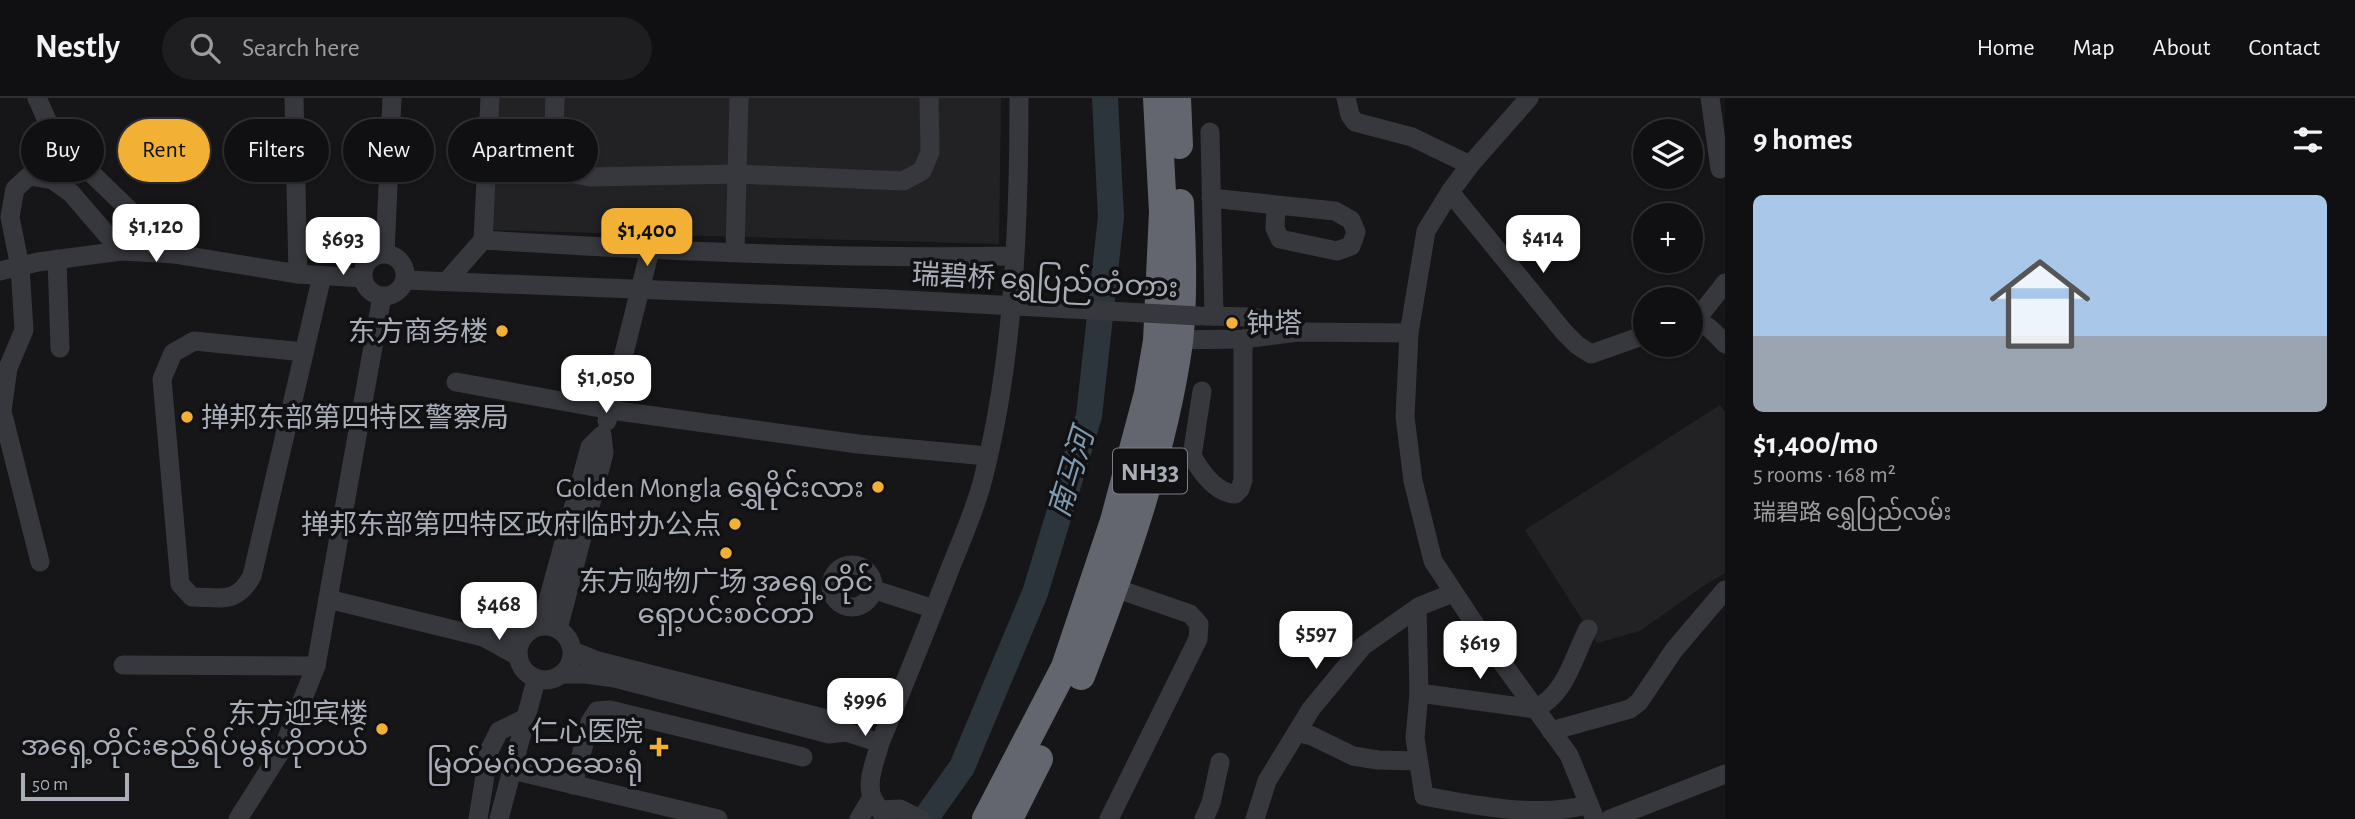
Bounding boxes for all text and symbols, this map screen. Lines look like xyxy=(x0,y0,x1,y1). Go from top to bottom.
search box xyxy=(162,17,652,80)
icon: search xyxy=(186,29,224,67)
text: Nestly xyxy=(35,31,120,64)
text: Search here xyxy=(242,35,360,61)
text: Home xyxy=(1977,36,2035,60)
text: Map xyxy=(2073,36,2115,60)
text: About xyxy=(2153,36,2210,60)
text: Contact xyxy=(2248,36,2320,60)
chip: Buy xyxy=(21,119,104,182)
chip: Rent xyxy=(118,119,210,182)
chip: Filters xyxy=(224,119,329,182)
chip: New xyxy=(343,119,434,182)
chip: Apartment xyxy=(448,119,598,182)
map controls xyxy=(1633,119,1703,357)
button: layers xyxy=(1633,119,1703,189)
icon: filters xyxy=(2289,121,2327,159)
text: 9 homes xyxy=(1753,125,1853,155)
button: + xyxy=(1633,203,1703,273)
pin: $1,120 xyxy=(99,204,213,264)
pin: $1,400 xyxy=(590,208,704,268)
text: $1,120 xyxy=(129,215,184,238)
pin: $414 xyxy=(1502,216,1584,275)
pin: $693 xyxy=(302,218,384,277)
text: $1,400 xyxy=(617,219,677,242)
text: $414 xyxy=(1522,226,1564,249)
text: $693 xyxy=(322,228,364,251)
icon: home xyxy=(1977,241,2103,367)
street label: 瑞碧桥 ရွှေပြည်တံတား xyxy=(910,255,1179,310)
button: − xyxy=(1633,287,1703,357)
place label: 钟塔 xyxy=(1246,309,1302,339)
marker: 钟塔 xyxy=(1224,315,1240,331)
place label: 东方商务楼 xyxy=(348,317,488,347)
marker: 东方商务楼 xyxy=(494,323,510,339)
pin: $1,050 xyxy=(549,356,663,415)
text: $1,050 xyxy=(577,366,635,389)
place label: 掸邦东部第四特区警察局 xyxy=(201,403,509,433)
marker: 掸邦东部第四特区警察局 xyxy=(179,409,195,425)
water label: 南马河 xyxy=(1043,421,1101,521)
text: $1,400/mo xyxy=(1753,429,1878,459)
road number: NH33 xyxy=(1113,448,1187,494)
text: 5 rooms · 168 m² xyxy=(1753,464,1896,487)
place label: Golden Mongla ရွှေမိုင်းလား xyxy=(556,469,864,510)
marker: Golden Mongla ရွှေမိုင်းလား xyxy=(870,479,886,495)
text: 瑞碧路 ရွှေပြည်လမ်း xyxy=(1753,502,1952,525)
place label: 掸邦东部第四特区政府临时办公点 xyxy=(301,510,721,540)
marker: 掸邦东部第四特区政府临时办公点 xyxy=(727,516,743,532)
marker: 东方购物广场 အရှေ့တိုင် ရှော့ပင်းစင်တာ xyxy=(718,545,734,561)
place label: 东方购物广场 အရှေ့တိုင် ရှော့ပင်းစင်တာ xyxy=(579,563,873,636)
pin: $468 xyxy=(458,582,540,642)
text: $468 xyxy=(477,593,521,616)
pin: $597 xyxy=(1275,612,1357,671)
text: $597 xyxy=(1295,622,1337,645)
pin: $619 xyxy=(1439,622,1521,681)
text: $619 xyxy=(1460,632,1500,655)
pin: $996 xyxy=(824,678,906,738)
text: $996 xyxy=(843,689,887,712)
place label: 东方迎宾楼 အရှေ့တိုင်းဧည့်ရိပ်မွန်ဟိုတယ် xyxy=(20,699,368,768)
place label: 仁心医院 မြတ်မင်္ဂလာဆေးရုံ xyxy=(427,717,643,786)
marker: 东方迎宾楼 အရှေ့တိုင်းဧည့်ရိပ်မွန်ဟိုတယ် xyxy=(374,721,390,737)
marker: 仁心医院 မြတ်မင်္ဂလာဆေးရုံ xyxy=(649,737,669,757)
scale bar xyxy=(21,770,130,802)
text: 50 m xyxy=(32,775,68,794)

